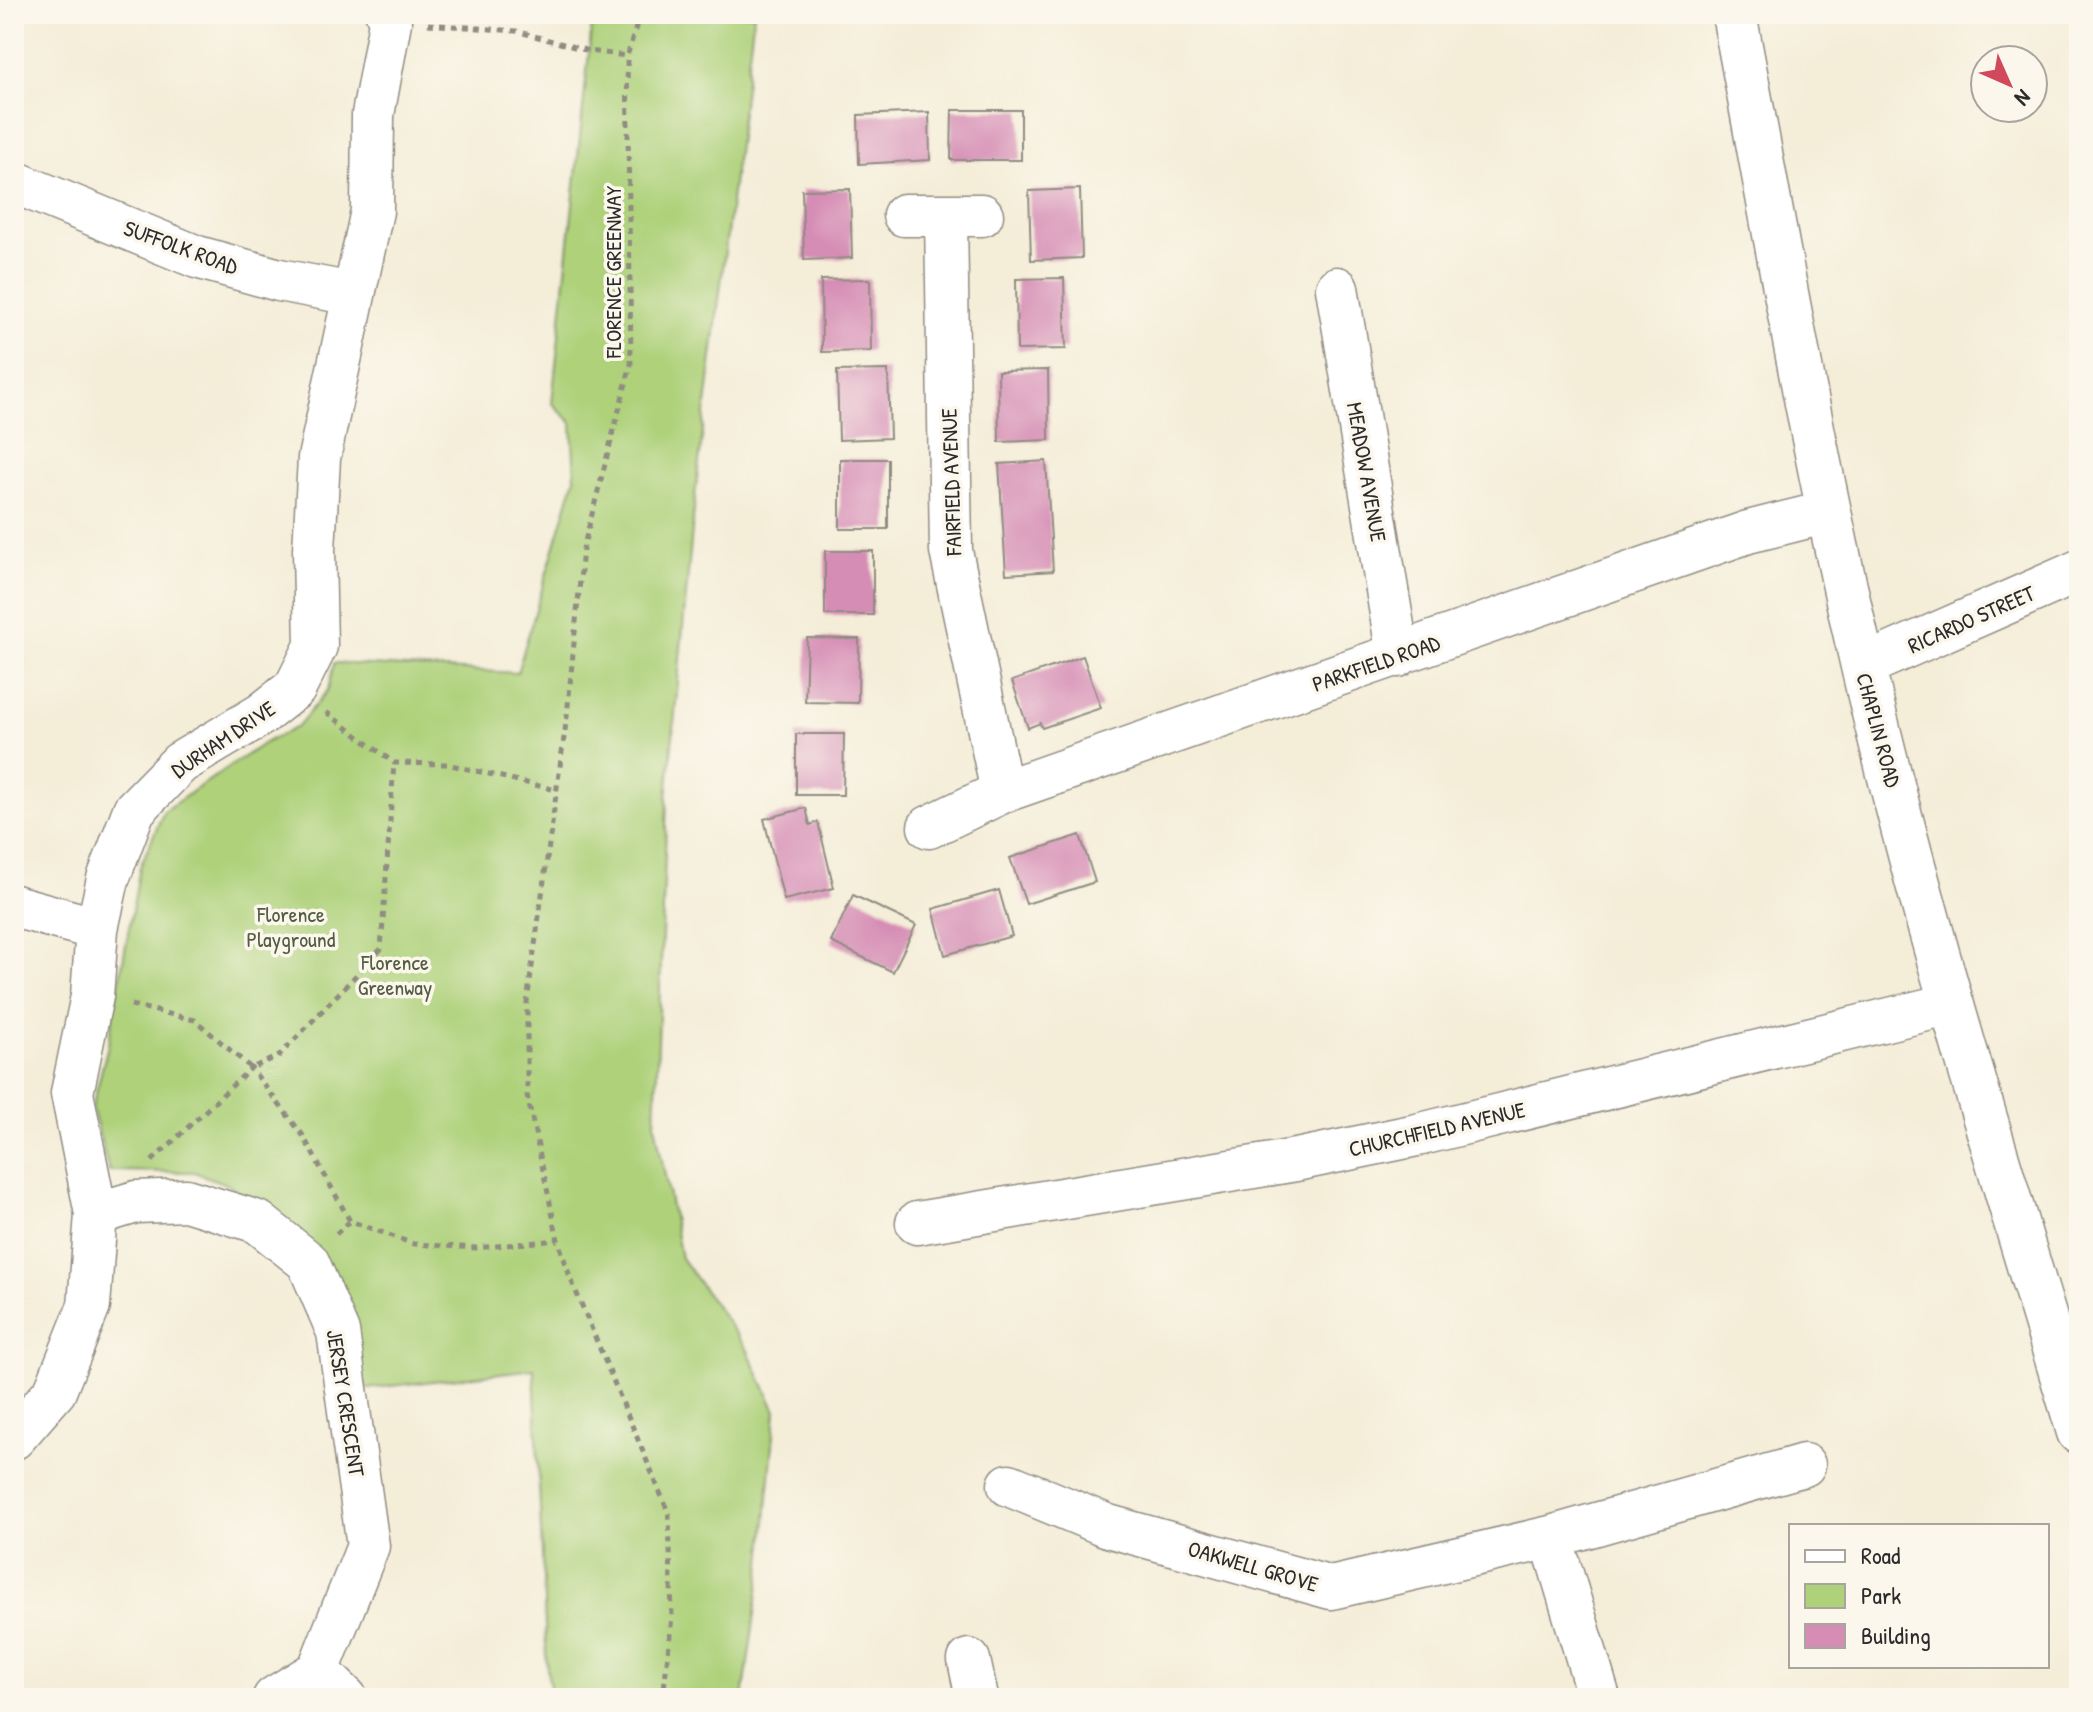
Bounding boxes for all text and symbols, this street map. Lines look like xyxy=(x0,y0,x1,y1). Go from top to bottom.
north arrow xyxy=(1969,44,2049,124)
text: N xyxy=(2008,83,2038,113)
street label: FLORENCE GREENWAY xyxy=(598,185,628,359)
street label: SUFFOLK ROAD xyxy=(120,213,243,282)
street label: MEADOW AVENUE xyxy=(1340,400,1394,544)
street label: FAIRFIELD AVENUE xyxy=(933,408,969,557)
street label: RICARDO STREET xyxy=(1903,577,2040,660)
street label: PARKFIELD ROAD xyxy=(1308,627,1444,699)
street label: CHAPLIN ROAD xyxy=(1849,670,1909,791)
street label: DURHAM DRIVE xyxy=(165,693,281,785)
park label: Florence Playground xyxy=(247,899,336,954)
park label: Florence Greenway xyxy=(358,947,432,1002)
street label: CHURCHFIELD AVENUE xyxy=(1346,1094,1528,1164)
street label: JERSEY CRESCENT xyxy=(320,1328,373,1479)
legend xyxy=(1789,1524,2049,1668)
street label: OAKWELL GROVE xyxy=(1184,1533,1322,1599)
text: Road xyxy=(1861,1539,1900,1571)
text: Park xyxy=(1861,1579,1901,1611)
text: Building xyxy=(1861,1619,1931,1651)

